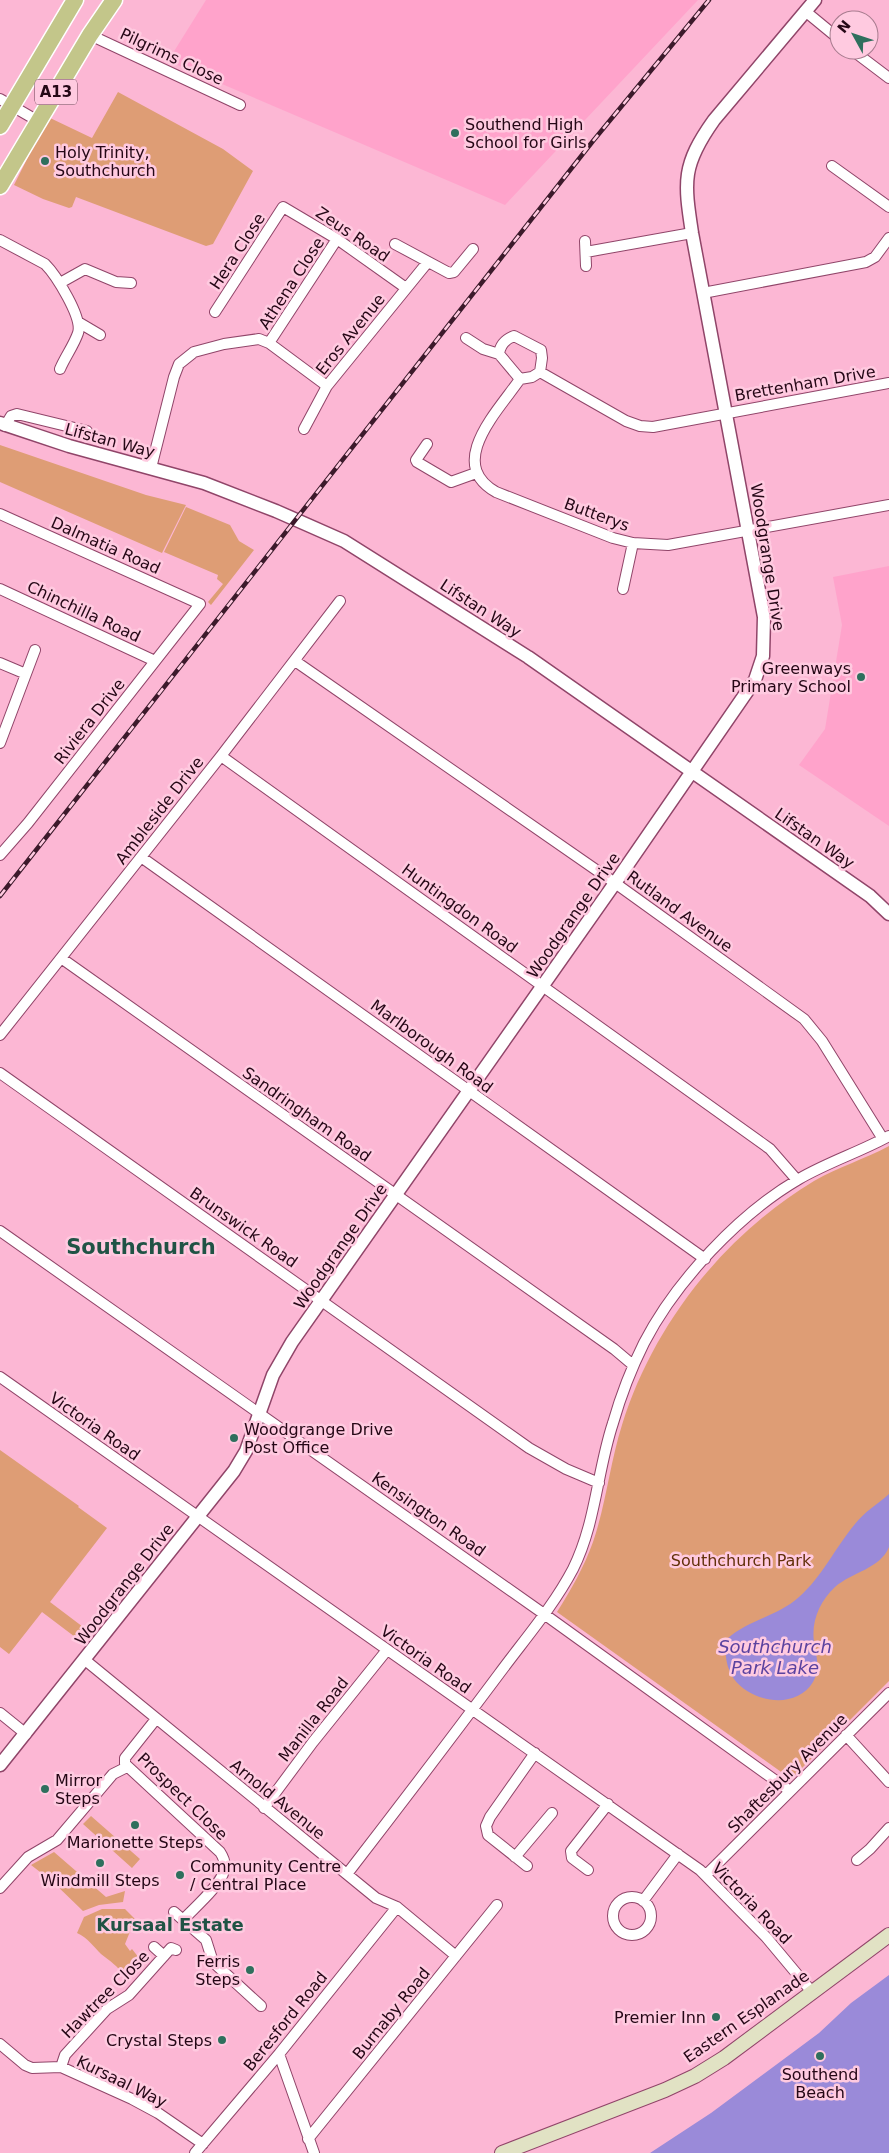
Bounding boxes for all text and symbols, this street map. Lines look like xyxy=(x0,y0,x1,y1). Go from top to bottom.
north arrow xyxy=(829,10,879,60)
text: N xyxy=(834,17,854,36)
street label: Pilgrims Close xyxy=(117,24,227,89)
road number: A13 xyxy=(35,80,77,104)
place label: Southend High School for Girls xyxy=(465,115,587,152)
marker: Southend High School for Girls xyxy=(449,127,461,139)
place label: Holy Trinity, Southchurch xyxy=(55,143,156,180)
marker: Holy Trinity, Southchurch xyxy=(39,155,51,167)
street label: Zeus Road xyxy=(312,203,393,266)
street label: Hera Close xyxy=(206,210,269,293)
street label: Athena Close xyxy=(255,234,328,333)
street label: Eros Avenue xyxy=(312,290,389,379)
street label: Brettenham Drive xyxy=(733,362,877,405)
street label: Lifstan Way xyxy=(63,419,157,462)
street label: Woodgrange Drive xyxy=(746,482,789,632)
street label: Butterys xyxy=(562,494,632,535)
street label: Dalmatia Road xyxy=(48,513,163,578)
street label: Lifstan Way xyxy=(437,575,525,642)
street label: Chinchilla Road xyxy=(24,577,144,646)
place label: Greenways Primary School xyxy=(731,659,851,696)
marker: Greenways Primary School xyxy=(855,671,867,683)
street label: Riviera Drive xyxy=(50,675,129,768)
street label: Ambleside Drive xyxy=(111,753,207,868)
street label: Lifstan Way xyxy=(771,804,858,873)
street label: Woodgrange Drive xyxy=(523,849,624,982)
street label: Huntingdon Road xyxy=(398,860,521,957)
street label: Rutland Avenue xyxy=(623,867,736,956)
street label: Marlborough Road xyxy=(367,996,496,1097)
street label: Sandringham Road xyxy=(239,1063,375,1166)
street label: Woodgrange Drive xyxy=(290,1180,391,1313)
street label: Brunswick Road xyxy=(186,1183,301,1272)
district label: Southchurch xyxy=(66,1235,216,1259)
street label: Victoria Road xyxy=(46,1388,144,1465)
place label: Woodgrange Drive Post Office xyxy=(244,1420,393,1457)
marker: Woodgrange Drive Post Office xyxy=(228,1432,240,1444)
street label: Kensington Road xyxy=(368,1468,489,1561)
street label: Woodgrange Drive xyxy=(71,1520,178,1649)
park label: Southchurch Park xyxy=(671,1551,812,1570)
street label: Victoria Road xyxy=(377,1621,475,1698)
water label: Southchurch Park Lake xyxy=(718,1636,832,1678)
street label: Manilla Road xyxy=(274,1673,352,1765)
street label: Shaftesbury Avenue xyxy=(724,1710,851,1837)
street label: Prospect Close xyxy=(134,1749,232,1844)
street label: Arnold Avenue xyxy=(227,1755,329,1843)
place label: Mirror Steps xyxy=(55,1771,103,1808)
marker: Mirror Steps xyxy=(39,1783,51,1795)
marker: Marionette Steps xyxy=(129,1819,141,1831)
place label: Marionette Steps xyxy=(67,1833,203,1852)
marker: Windmill Steps xyxy=(94,1857,106,1869)
place label: Community Centre / Central Place xyxy=(190,1857,341,1894)
street label: Victoria Road xyxy=(708,1859,795,1948)
marker: Community Centre / Central Place xyxy=(174,1869,186,1881)
place label: Windmill Steps xyxy=(41,1871,159,1890)
district label: Kursaal Estate xyxy=(96,1914,244,1935)
street label: Hawtree Close xyxy=(58,1947,153,2042)
place label: Ferris Steps xyxy=(195,1952,240,1989)
marker: Ferris Steps xyxy=(244,1964,256,1976)
street label: Burnaby Road xyxy=(349,1964,434,2063)
street label: Eastern Esplanade xyxy=(680,1966,813,2067)
street label: Beresford Road xyxy=(240,1968,331,2075)
place label: Premier Inn xyxy=(614,2008,706,2027)
marker: Premier Inn xyxy=(710,2011,722,2023)
place label: Crystal Steps xyxy=(106,2031,212,2050)
marker: Crystal Steps xyxy=(216,2034,228,2046)
marker: Southend Beach xyxy=(814,2050,826,2062)
street label: Kursaal Way xyxy=(74,2051,170,2111)
place label: Southend Beach xyxy=(782,2065,858,2102)

